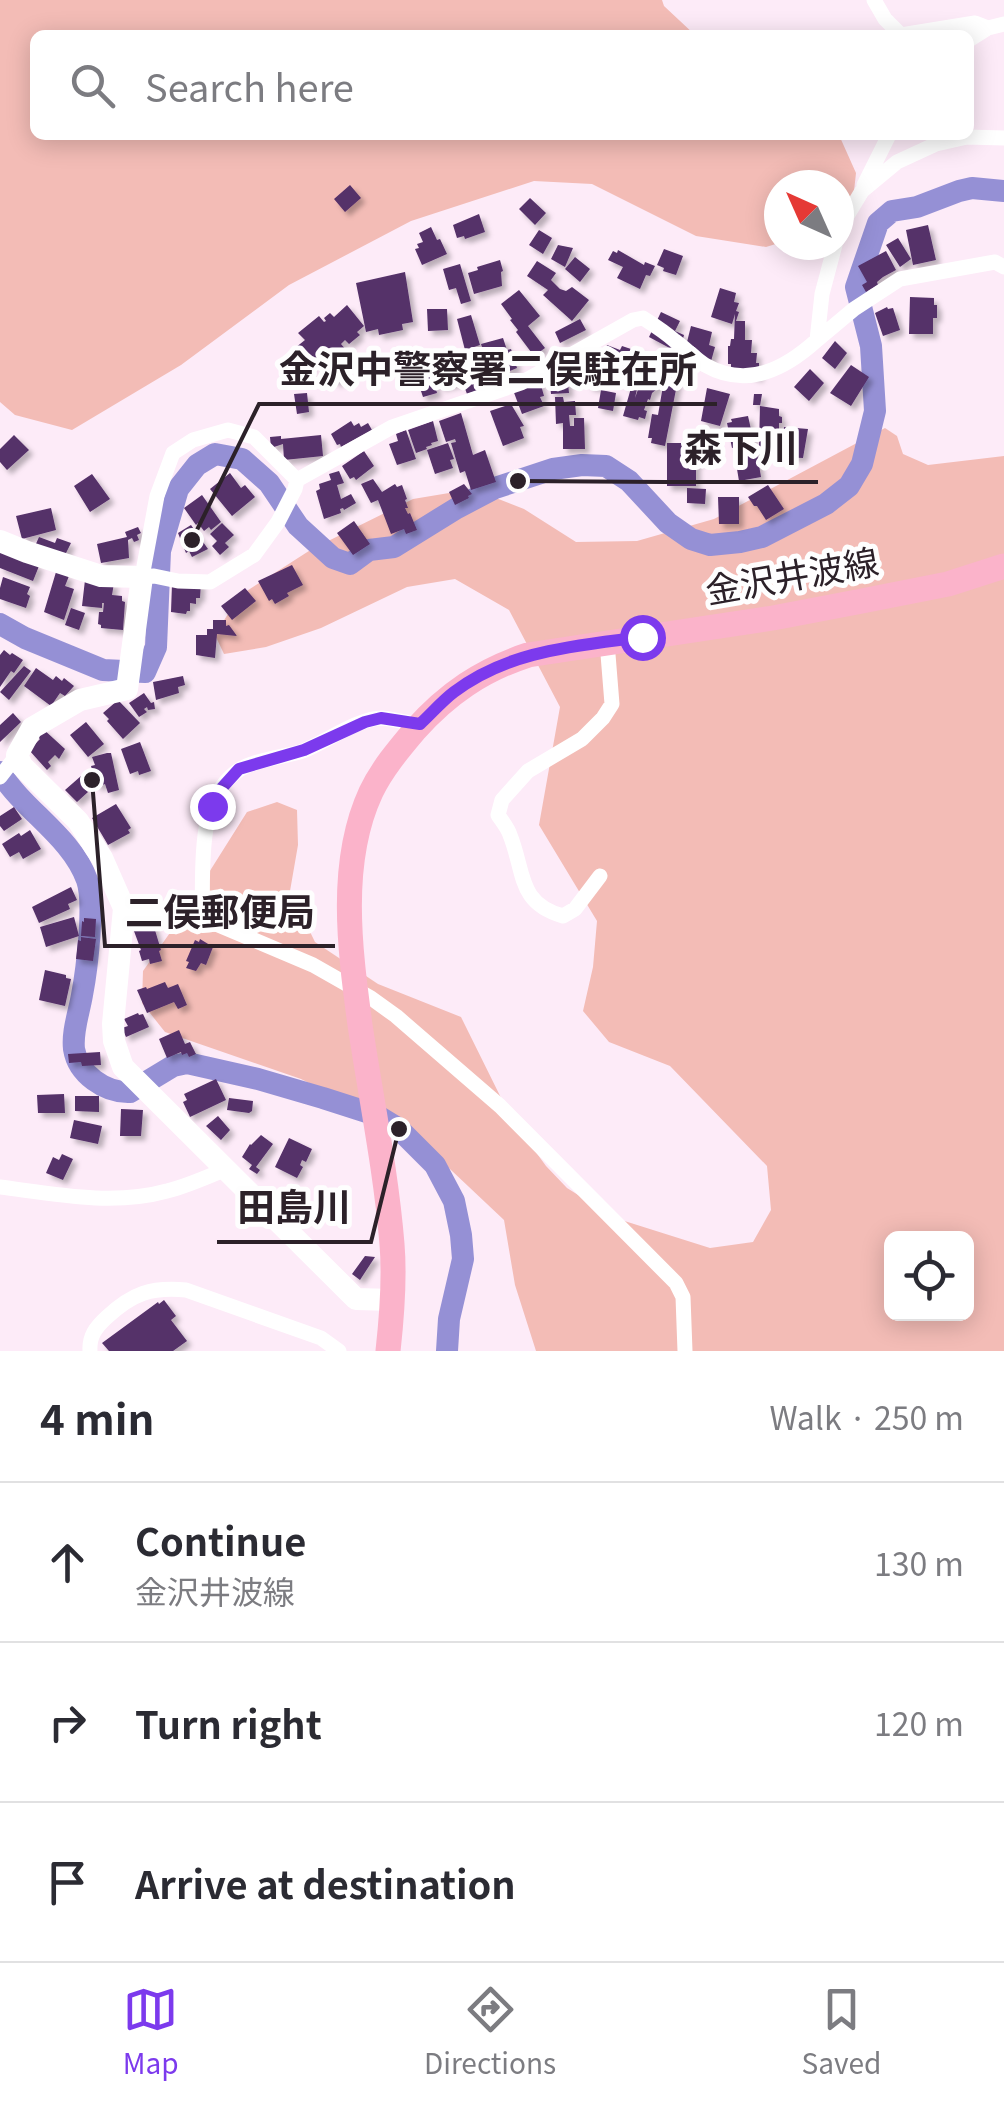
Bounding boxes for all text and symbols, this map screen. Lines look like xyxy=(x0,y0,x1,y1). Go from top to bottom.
search box xyxy=(30,30,974,140)
icon: search xyxy=(65,58,120,113)
text: Search here xyxy=(145,58,354,113)
north arrow xyxy=(764,170,854,260)
callout: 金沢中警察署二俣駐在所 xyxy=(259,336,717,404)
text: 金沢中警察署二俣駐在所 xyxy=(279,339,697,394)
callout: 森下川 xyxy=(664,414,818,482)
text: 森下川 xyxy=(684,418,798,473)
street label: 金沢井波線 xyxy=(701,533,882,614)
route start xyxy=(620,615,666,661)
route end xyxy=(190,784,236,830)
callout: 二俣郵便局 xyxy=(105,878,335,946)
text: 二俣郵便局 xyxy=(125,882,315,937)
callout: 田島川 xyxy=(217,1174,371,1242)
text: 田島川 xyxy=(237,1177,351,1232)
map controls xyxy=(884,1231,974,1321)
button: locate xyxy=(884,1231,974,1321)
text: 4 min xyxy=(40,1386,155,1447)
text: Walk · 250 m xyxy=(769,1393,964,1439)
text: Continue xyxy=(135,1512,306,1567)
icon: ahead xyxy=(40,1535,95,1590)
text: 130 m xyxy=(874,1539,964,1585)
text: 金沢井波線 xyxy=(135,1567,295,1613)
icon: right xyxy=(40,1695,95,1750)
text: Turn right xyxy=(135,1695,322,1750)
text: 120 m xyxy=(874,1699,964,1745)
icon: arrive xyxy=(40,1855,95,1910)
text: Arrive at destination xyxy=(135,1855,516,1910)
tab: Map xyxy=(123,1982,179,2082)
tab: Directions xyxy=(424,1982,556,2082)
tab: Saved xyxy=(802,1982,881,2082)

